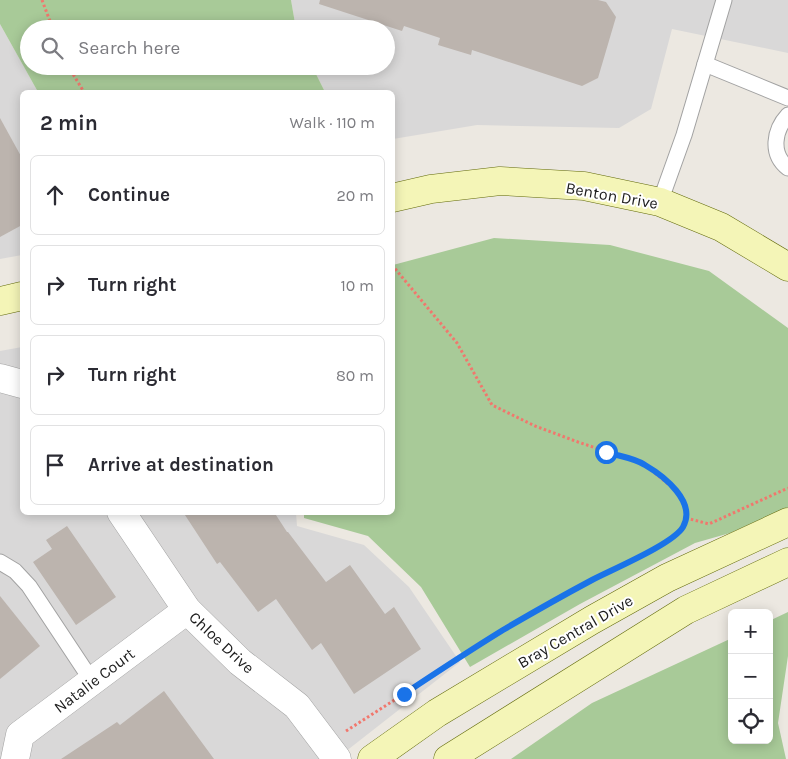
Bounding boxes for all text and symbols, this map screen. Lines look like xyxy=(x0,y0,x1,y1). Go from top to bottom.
search box xyxy=(20,20,395,75)
icon: search xyxy=(38,34,66,62)
text: Search here xyxy=(78,37,180,59)
text: 2 min xyxy=(40,111,98,135)
text: Walk · 110 m xyxy=(290,113,375,132)
street label: Benton Drive xyxy=(564,178,660,213)
icon: ahead xyxy=(41,181,69,209)
text: Continue xyxy=(88,184,170,206)
text: 20 m xyxy=(336,186,374,205)
icon: right xyxy=(41,271,69,299)
text: Turn right xyxy=(88,274,177,296)
text: 10 m xyxy=(340,276,374,295)
icon: right xyxy=(41,361,69,389)
text: Turn right xyxy=(88,364,177,386)
text: 80 m xyxy=(336,366,374,385)
route start xyxy=(595,441,618,464)
icon: arrive xyxy=(41,451,69,479)
text: Arrive at destination xyxy=(88,454,274,476)
street label: Bray Central Drive xyxy=(514,591,636,672)
street label: Chloe Drive xyxy=(185,607,258,677)
map controls xyxy=(728,609,773,744)
button: + xyxy=(728,609,773,654)
street label: Natalie Court xyxy=(50,644,138,717)
button: − xyxy=(728,654,773,699)
route end xyxy=(393,683,416,706)
button: locate xyxy=(728,699,773,744)

